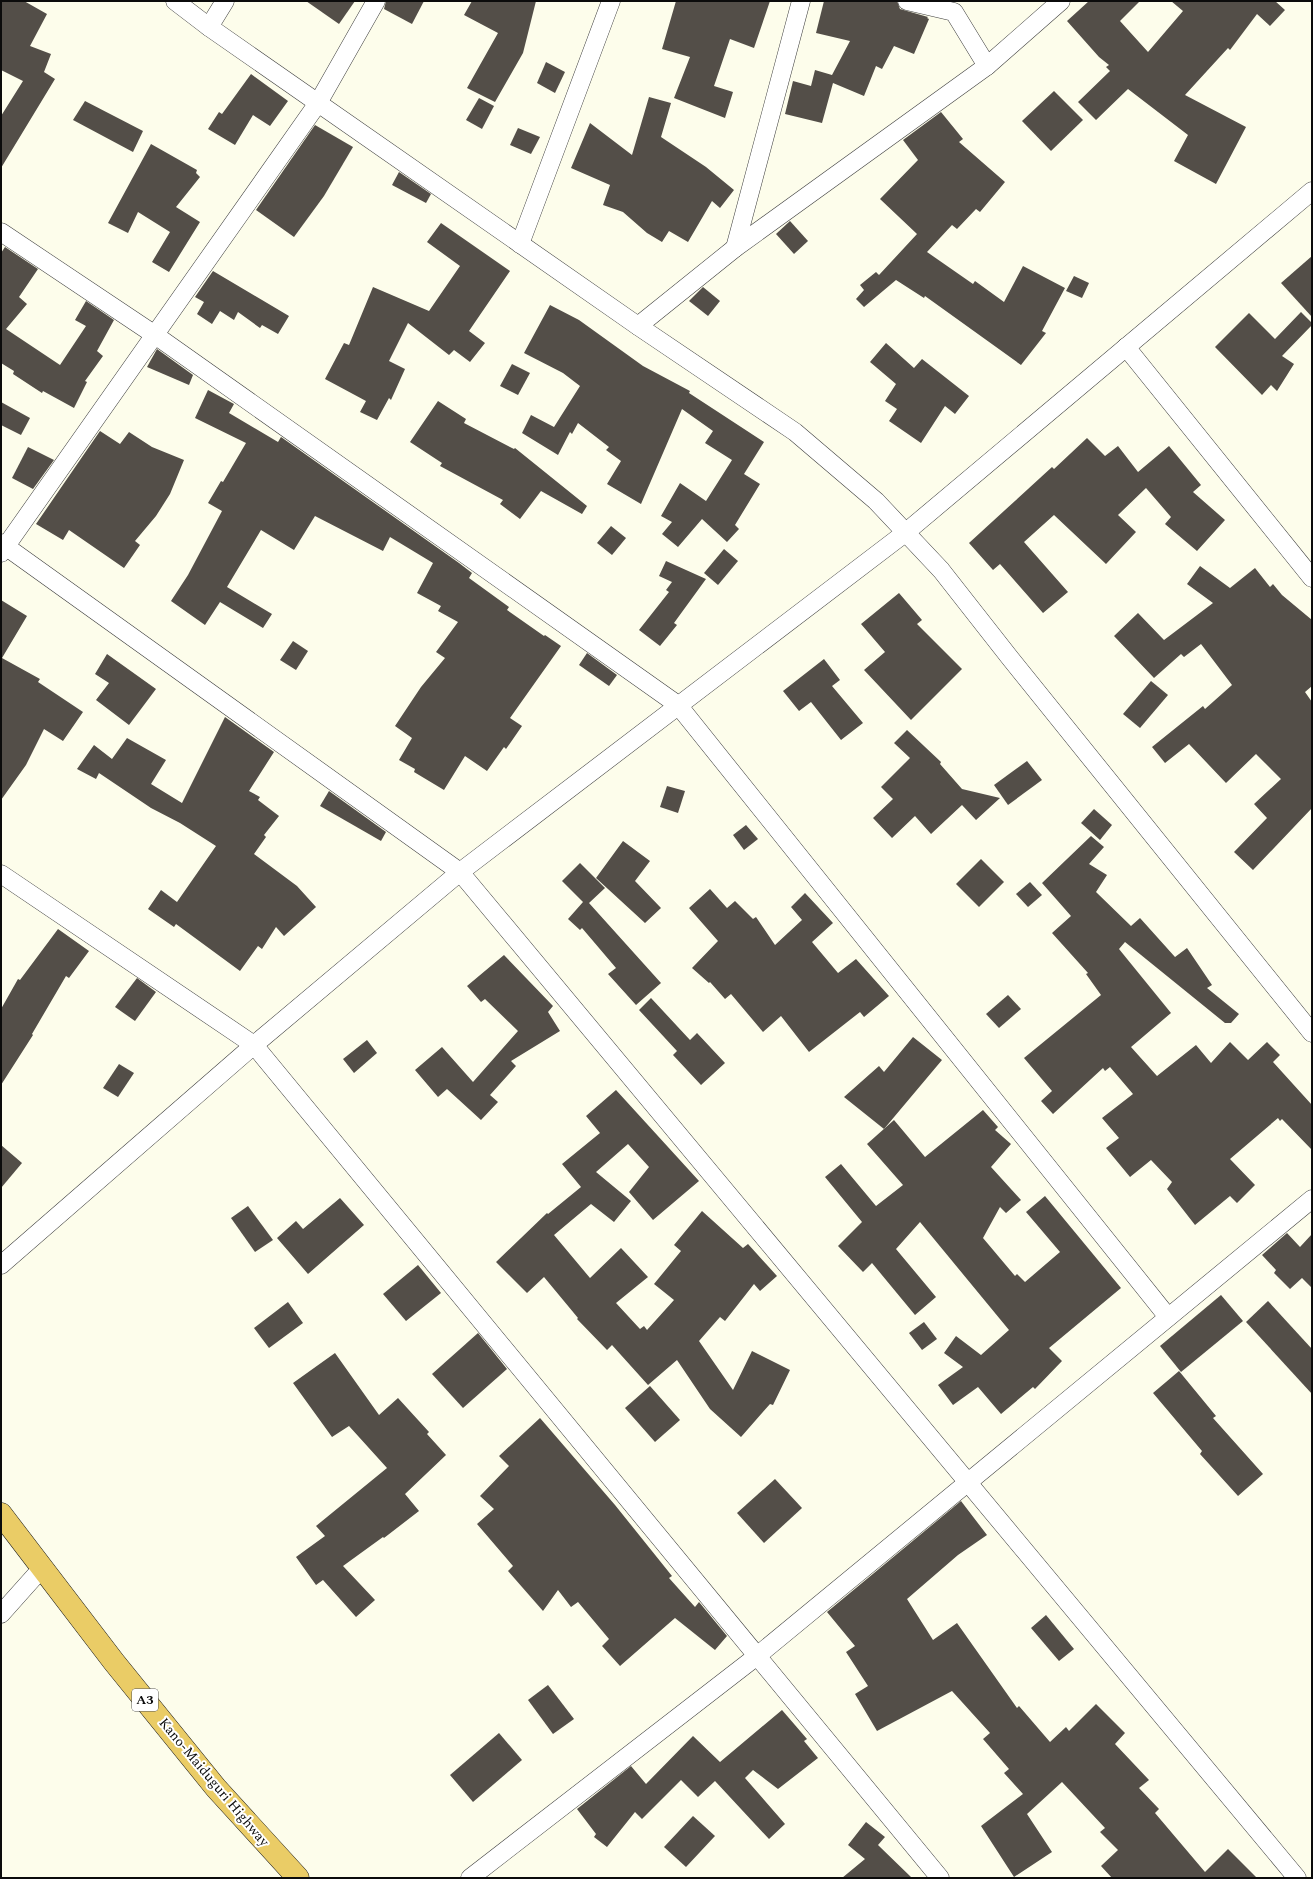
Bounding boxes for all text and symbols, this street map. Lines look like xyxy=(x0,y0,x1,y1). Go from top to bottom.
road number: A3 xyxy=(132,1689,158,1711)
street label: Kano-Maiduguri Highway xyxy=(154,1713,275,1852)

